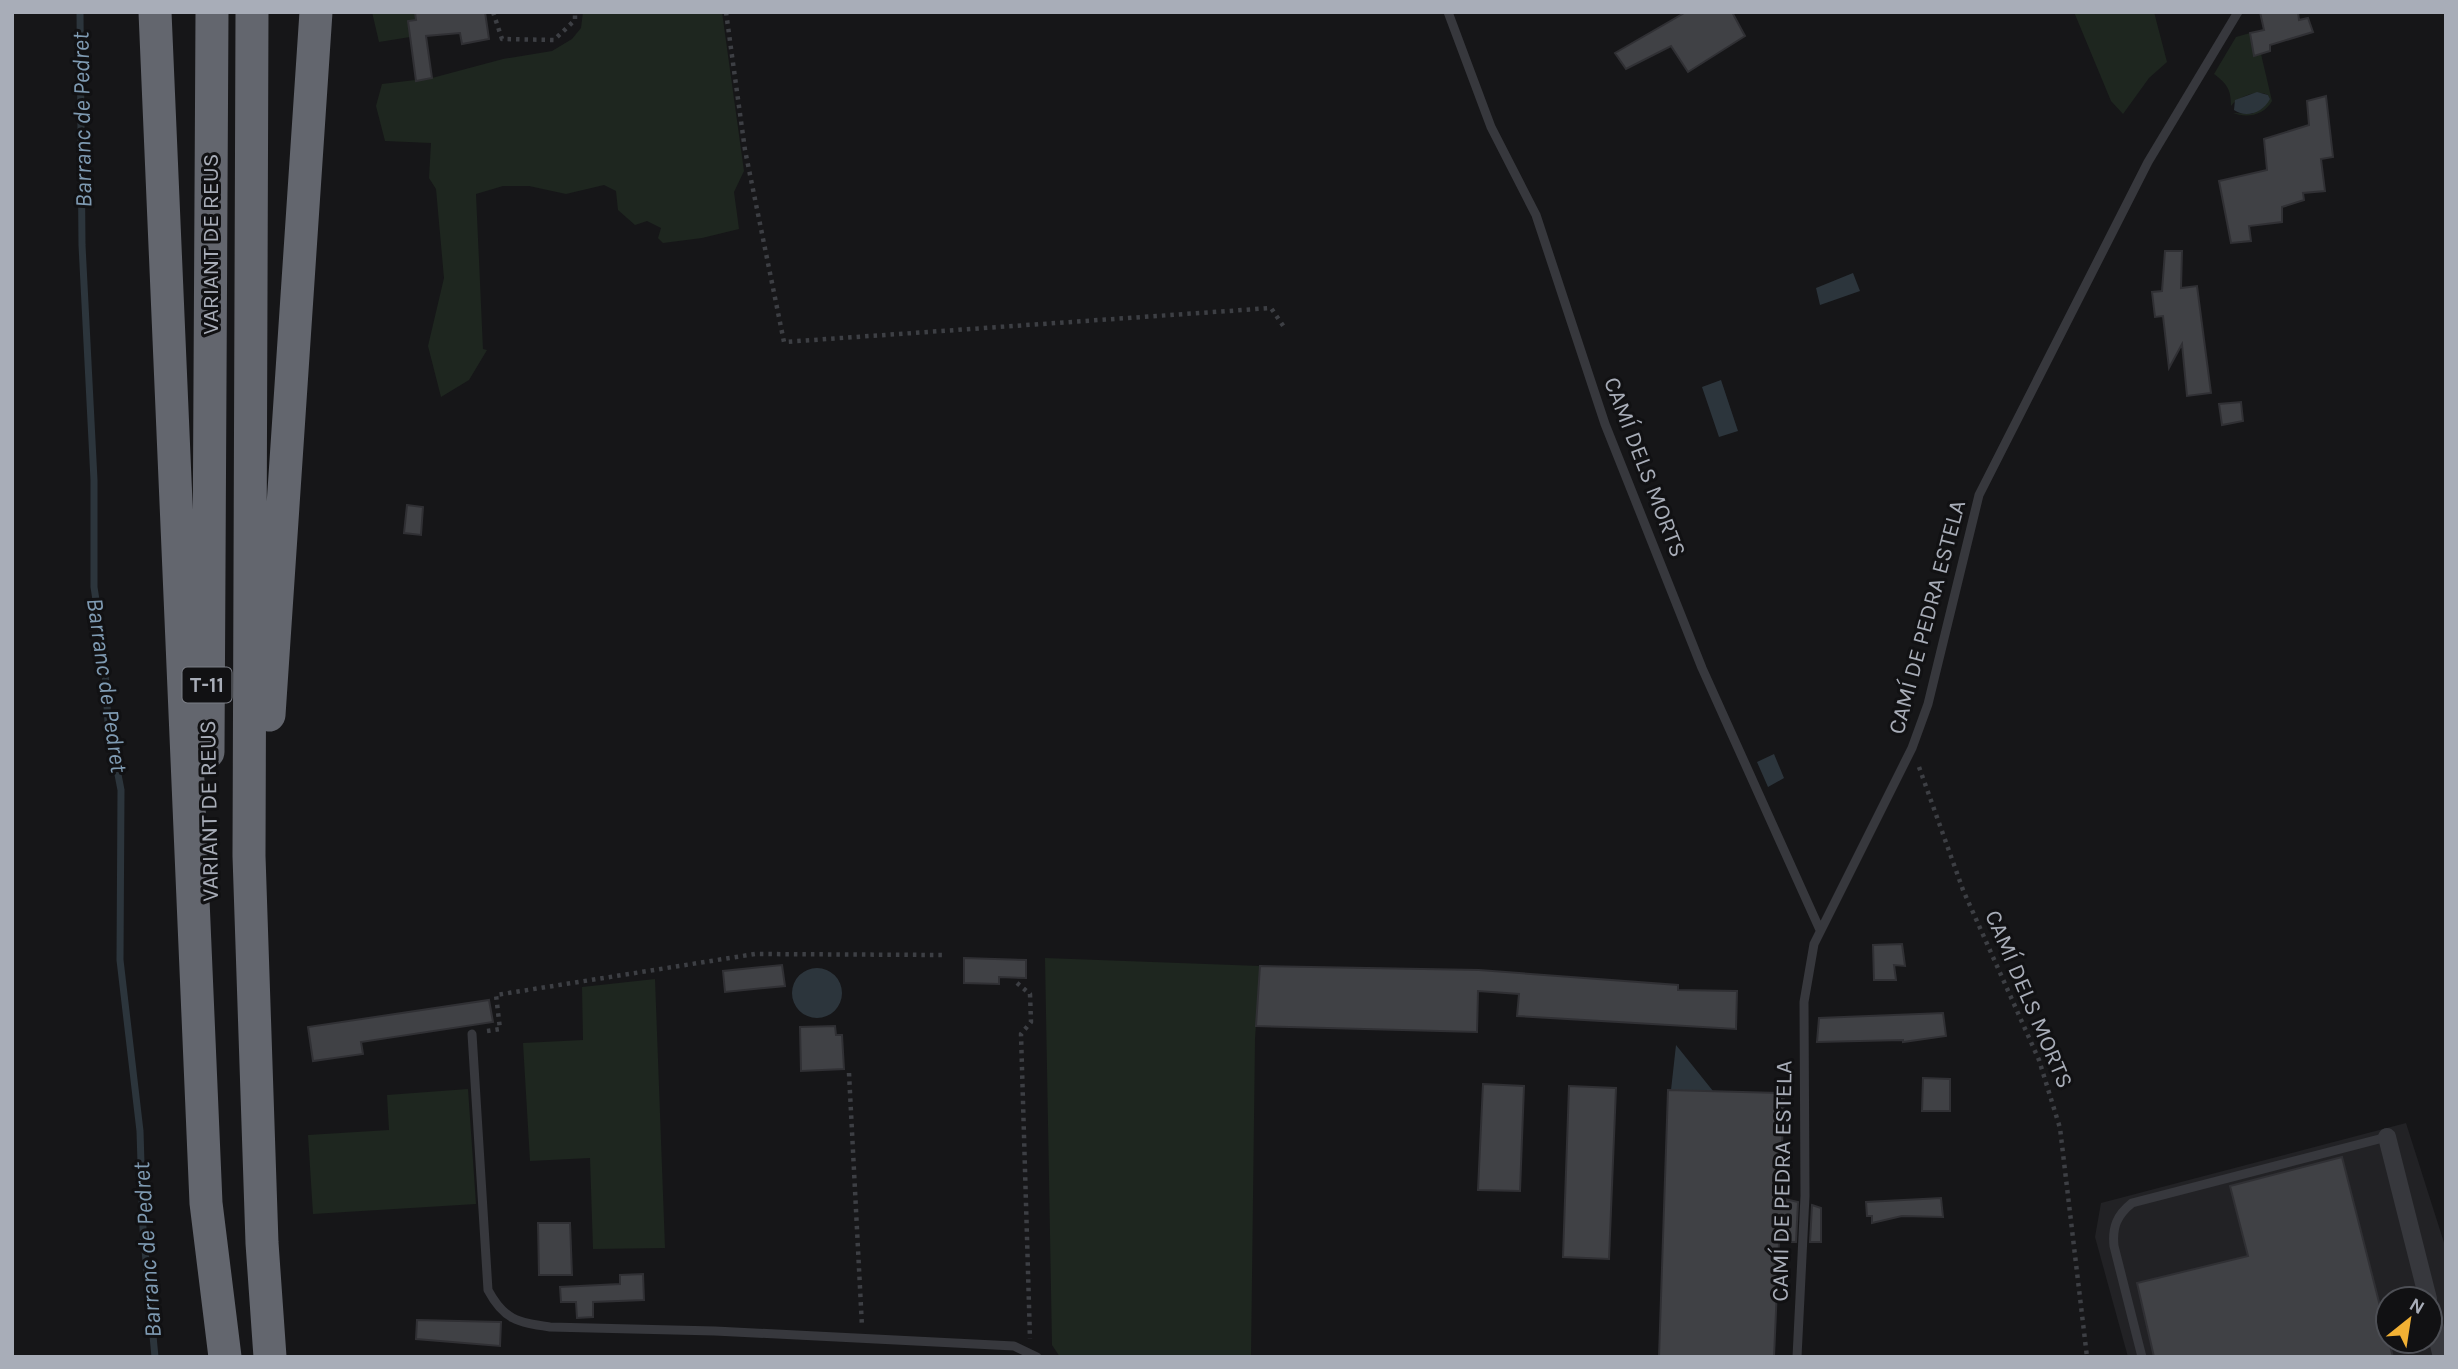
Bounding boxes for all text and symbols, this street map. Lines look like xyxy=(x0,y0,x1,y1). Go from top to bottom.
water label: Barranc de Pedret xyxy=(66,31,98,208)
street label: VARIANT DE REUS xyxy=(197,153,224,335)
street label: CAMÍ DELS MORTS xyxy=(1598,373,1692,561)
street label: CAMÍ DE PEDRA ESTELA xyxy=(1883,497,1971,737)
water label: Barranc de Pedret xyxy=(81,596,133,775)
road number: T-11 xyxy=(182,668,232,702)
street label: VARIANT DE REUS xyxy=(194,720,224,902)
street label: CAMÍ DELS MORTS xyxy=(1979,906,2079,1092)
street label: CAMÍ DE PEDRA ESTELA xyxy=(1766,1060,1798,1302)
water label: Barranc de Pedret xyxy=(127,1160,167,1339)
north arrow xyxy=(2374,1285,2444,1355)
text: N xyxy=(2406,1293,2428,1319)

